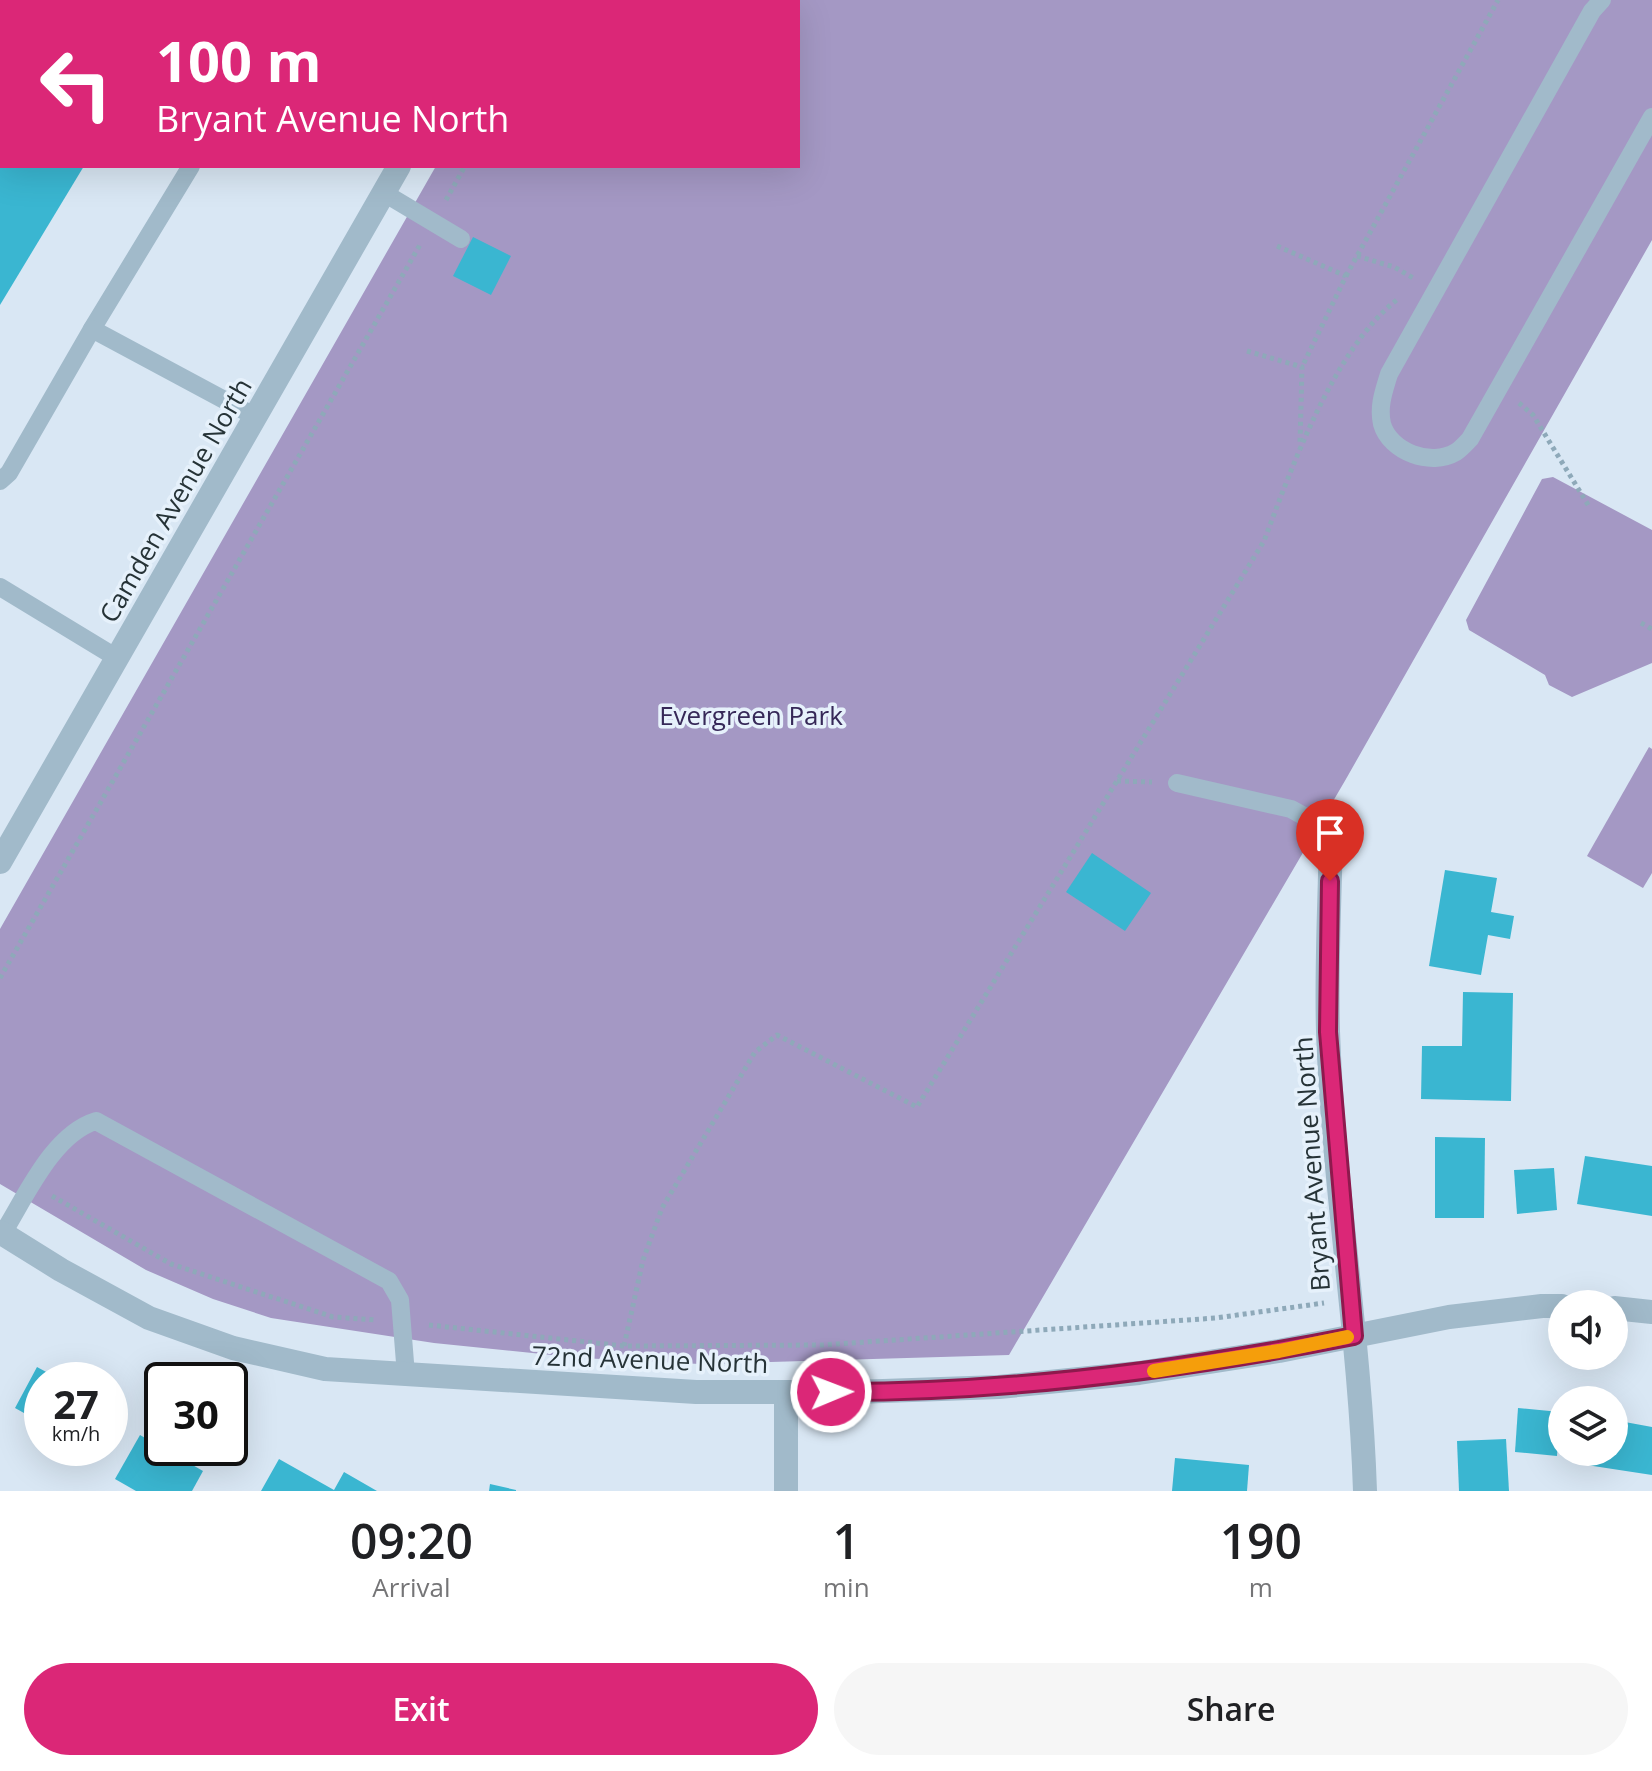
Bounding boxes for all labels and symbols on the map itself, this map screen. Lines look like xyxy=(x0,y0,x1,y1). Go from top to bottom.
street label: Camden Avenue North xyxy=(90,371,260,629)
park label: Evergreen Park xyxy=(659,697,843,733)
pin xyxy=(1296,799,1364,881)
street label: Bryant Avenue North xyxy=(1284,1035,1338,1293)
street label: 72nd Avenue North xyxy=(531,1337,769,1381)
position arrow xyxy=(789,1350,873,1434)
speed limit sign: 30 xyxy=(144,1362,248,1466)

